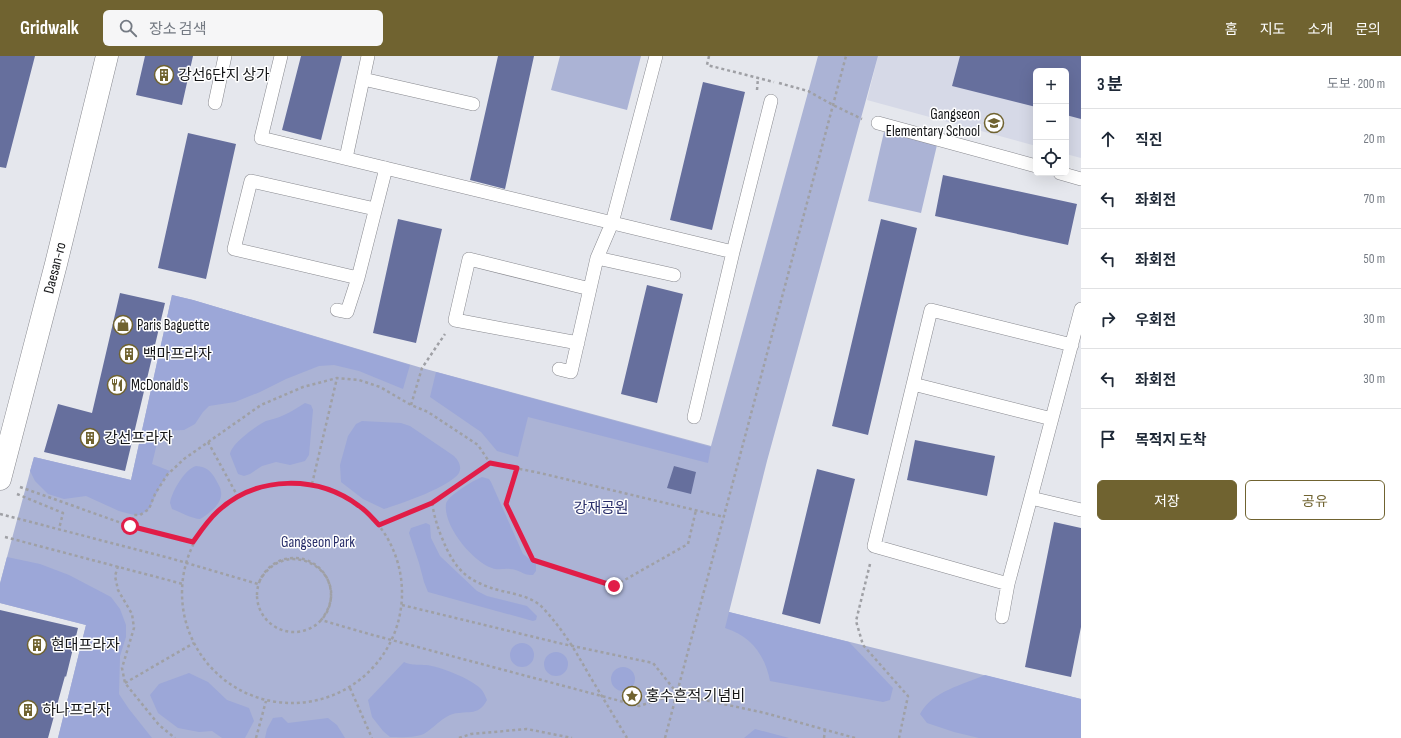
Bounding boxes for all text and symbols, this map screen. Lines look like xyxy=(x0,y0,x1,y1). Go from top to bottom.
search box xyxy=(103,10,383,46)
text: Gridwalk xyxy=(20,17,79,40)
icon: search xyxy=(117,17,139,39)
text: 장소 검색 xyxy=(149,20,206,39)
text: 홈 xyxy=(1225,21,1238,38)
text: 지도 xyxy=(1260,21,1285,38)
text: 소개 xyxy=(1307,21,1333,38)
text: 문의 xyxy=(1355,21,1381,38)
building icon: 강선6단지 상가 xyxy=(153,64,175,86)
place label: 강선6단지 상가 xyxy=(178,66,270,85)
map controls xyxy=(1033,68,1069,176)
button: + xyxy=(1033,68,1069,104)
text: 3 분 xyxy=(1097,75,1123,95)
text: 도보 · 200 m xyxy=(1327,76,1385,92)
button: − xyxy=(1033,104,1069,140)
place label: Gangseon Elementary School xyxy=(886,105,980,141)
school or university icon: Gangseon Elementary School xyxy=(983,112,1005,134)
icon: ahead xyxy=(1097,128,1119,150)
text: 직진 xyxy=(1135,131,1163,150)
text: 20 m xyxy=(1363,131,1385,147)
button: locate xyxy=(1033,140,1069,176)
icon: left xyxy=(1097,188,1119,210)
text: 좌회전 xyxy=(1135,191,1176,210)
text: 70 m xyxy=(1364,191,1385,207)
street label: Daesan-ro xyxy=(39,240,71,296)
icon: left xyxy=(1097,248,1119,270)
text: 좌회전 xyxy=(1135,251,1176,270)
text: 50 m xyxy=(1364,251,1385,267)
icon: right xyxy=(1097,308,1119,330)
text: 우회전 xyxy=(1135,311,1176,330)
text: 30 m xyxy=(1363,311,1385,327)
shop icon: Paris Baguette xyxy=(112,314,134,336)
place label: Paris Baguette xyxy=(137,316,210,335)
building icon: 백마프라자 xyxy=(118,343,140,365)
place label: 백마프라자 xyxy=(143,345,212,364)
icon: left xyxy=(1097,368,1119,390)
text: 좌회전 xyxy=(1135,371,1176,390)
text: 30 m xyxy=(1363,371,1385,387)
restaurant icon: McDonald's xyxy=(106,374,128,396)
place label: McDonald's xyxy=(131,376,189,395)
building icon: 강선프라자 xyxy=(79,427,101,449)
icon: arrive xyxy=(1097,428,1119,450)
place label: 강선프라자 xyxy=(104,429,173,448)
text: 목적지 도착 xyxy=(1135,431,1206,450)
button: 저장 xyxy=(1097,480,1237,520)
button: 공유 xyxy=(1245,480,1385,520)
park label: 강재공원 xyxy=(573,499,629,518)
route start xyxy=(121,517,139,535)
park label: Gangseon Park xyxy=(281,533,355,552)
route end xyxy=(605,577,623,595)
building icon: 현대프라자 xyxy=(26,634,48,656)
place label: 현대프라자 xyxy=(51,636,120,655)
place icon: 홍수흔적 기념비 xyxy=(621,685,643,707)
place label: 홍수흔적 기념비 xyxy=(646,687,745,706)
building icon: 하나프라자 xyxy=(17,699,39,721)
place label: 하나프라자 xyxy=(42,701,111,720)

